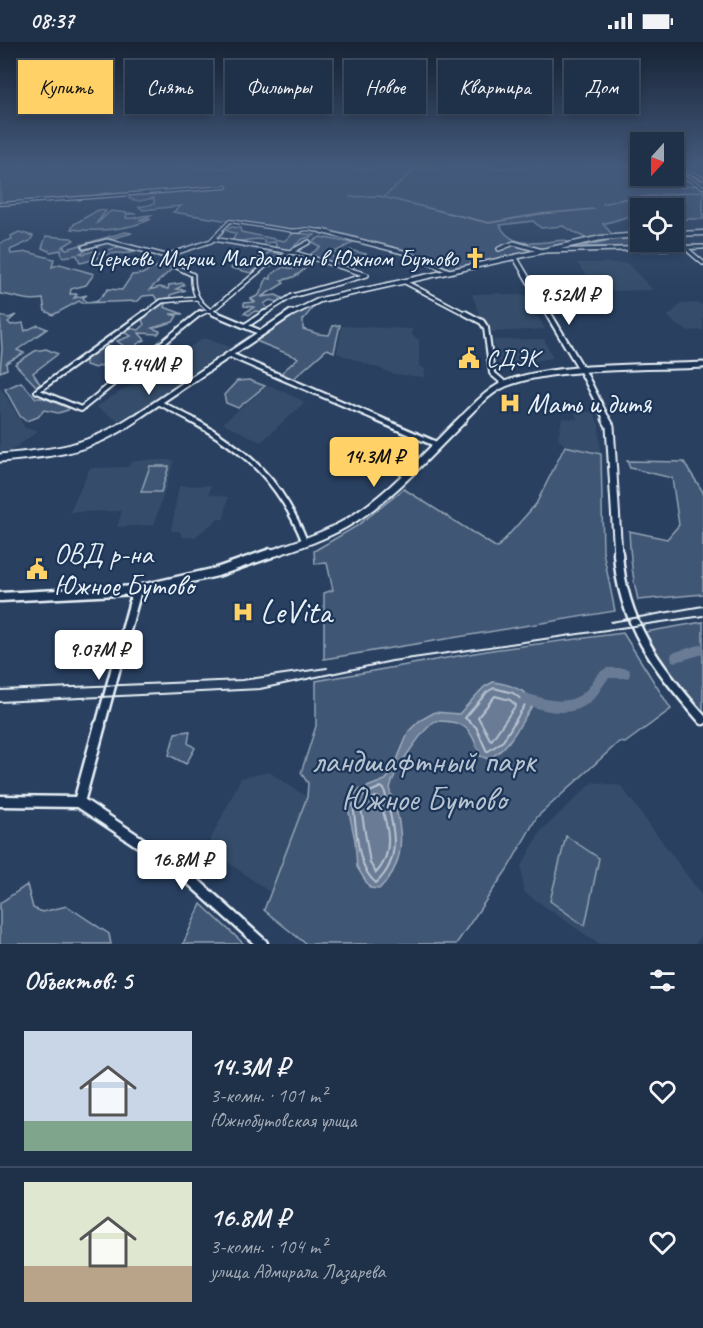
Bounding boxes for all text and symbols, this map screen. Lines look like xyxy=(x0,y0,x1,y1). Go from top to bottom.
text: 08:37 xyxy=(30,7,74,35)
chip: Купить xyxy=(18,60,113,114)
chip: Снять xyxy=(125,60,213,114)
chip: Фильтры xyxy=(225,60,332,114)
chip: Новое xyxy=(344,60,426,114)
chip: Квартира xyxy=(438,60,552,114)
chip: Дом xyxy=(564,60,639,114)
north arrow xyxy=(630,132,684,186)
map controls xyxy=(630,132,684,252)
button: locate xyxy=(630,198,684,252)
place label: Церковь Марии Магдалины в Южном Бутово xyxy=(88,243,460,273)
church icon: Церковь Марии Магдалины в Южном Бутово xyxy=(463,246,487,270)
pin: 9.52M ₽ xyxy=(514,275,624,326)
text: 9.52M ₽ xyxy=(539,282,599,307)
place label: СДЭК xyxy=(486,343,544,373)
pin: 9.44M ₽ xyxy=(94,345,204,396)
public building icon: СДЭК xyxy=(457,346,481,370)
text: 9.44M ₽ xyxy=(119,352,179,377)
place label: Мать и дитя xyxy=(527,386,652,421)
hospital icon: Мать и дитя xyxy=(498,391,522,415)
pin: 14.3M ₽ xyxy=(319,437,429,488)
text: 14.3M ₽ xyxy=(344,444,404,469)
place label: ОВД р-на Южное Бутово xyxy=(54,536,197,603)
public building icon: ОВД р-на Южное Бутово xyxy=(25,557,49,581)
place label: LeVita xyxy=(260,591,334,633)
hospital icon: LeVita xyxy=(231,600,255,624)
pin: 9.07M ₽ xyxy=(44,630,154,681)
text: 9.07M ₽ xyxy=(69,637,129,662)
park label: ландшафтный парк Южное Бутово xyxy=(313,740,537,820)
pin: 16.8M ₽ xyxy=(127,840,237,891)
text: 16.8M ₽ xyxy=(151,847,213,872)
text: Объектов: 5 xyxy=(24,964,132,997)
icon: filters xyxy=(646,964,679,997)
text: 14.3M ₽ xyxy=(210,1050,289,1083)
icon: home xyxy=(72,1055,144,1127)
icon: heart xyxy=(646,1075,679,1108)
text: 3-комн. · 101 m² xyxy=(210,1083,327,1108)
text: Южнобутовская улица xyxy=(210,1108,357,1133)
text: 16.8M ₽ xyxy=(210,1201,289,1234)
icon: home xyxy=(72,1206,144,1278)
icon: heart xyxy=(646,1226,679,1259)
text: 3-комн. · 104 m² xyxy=(210,1234,327,1259)
text: улица Адмирала Лазарева xyxy=(210,1259,385,1284)

